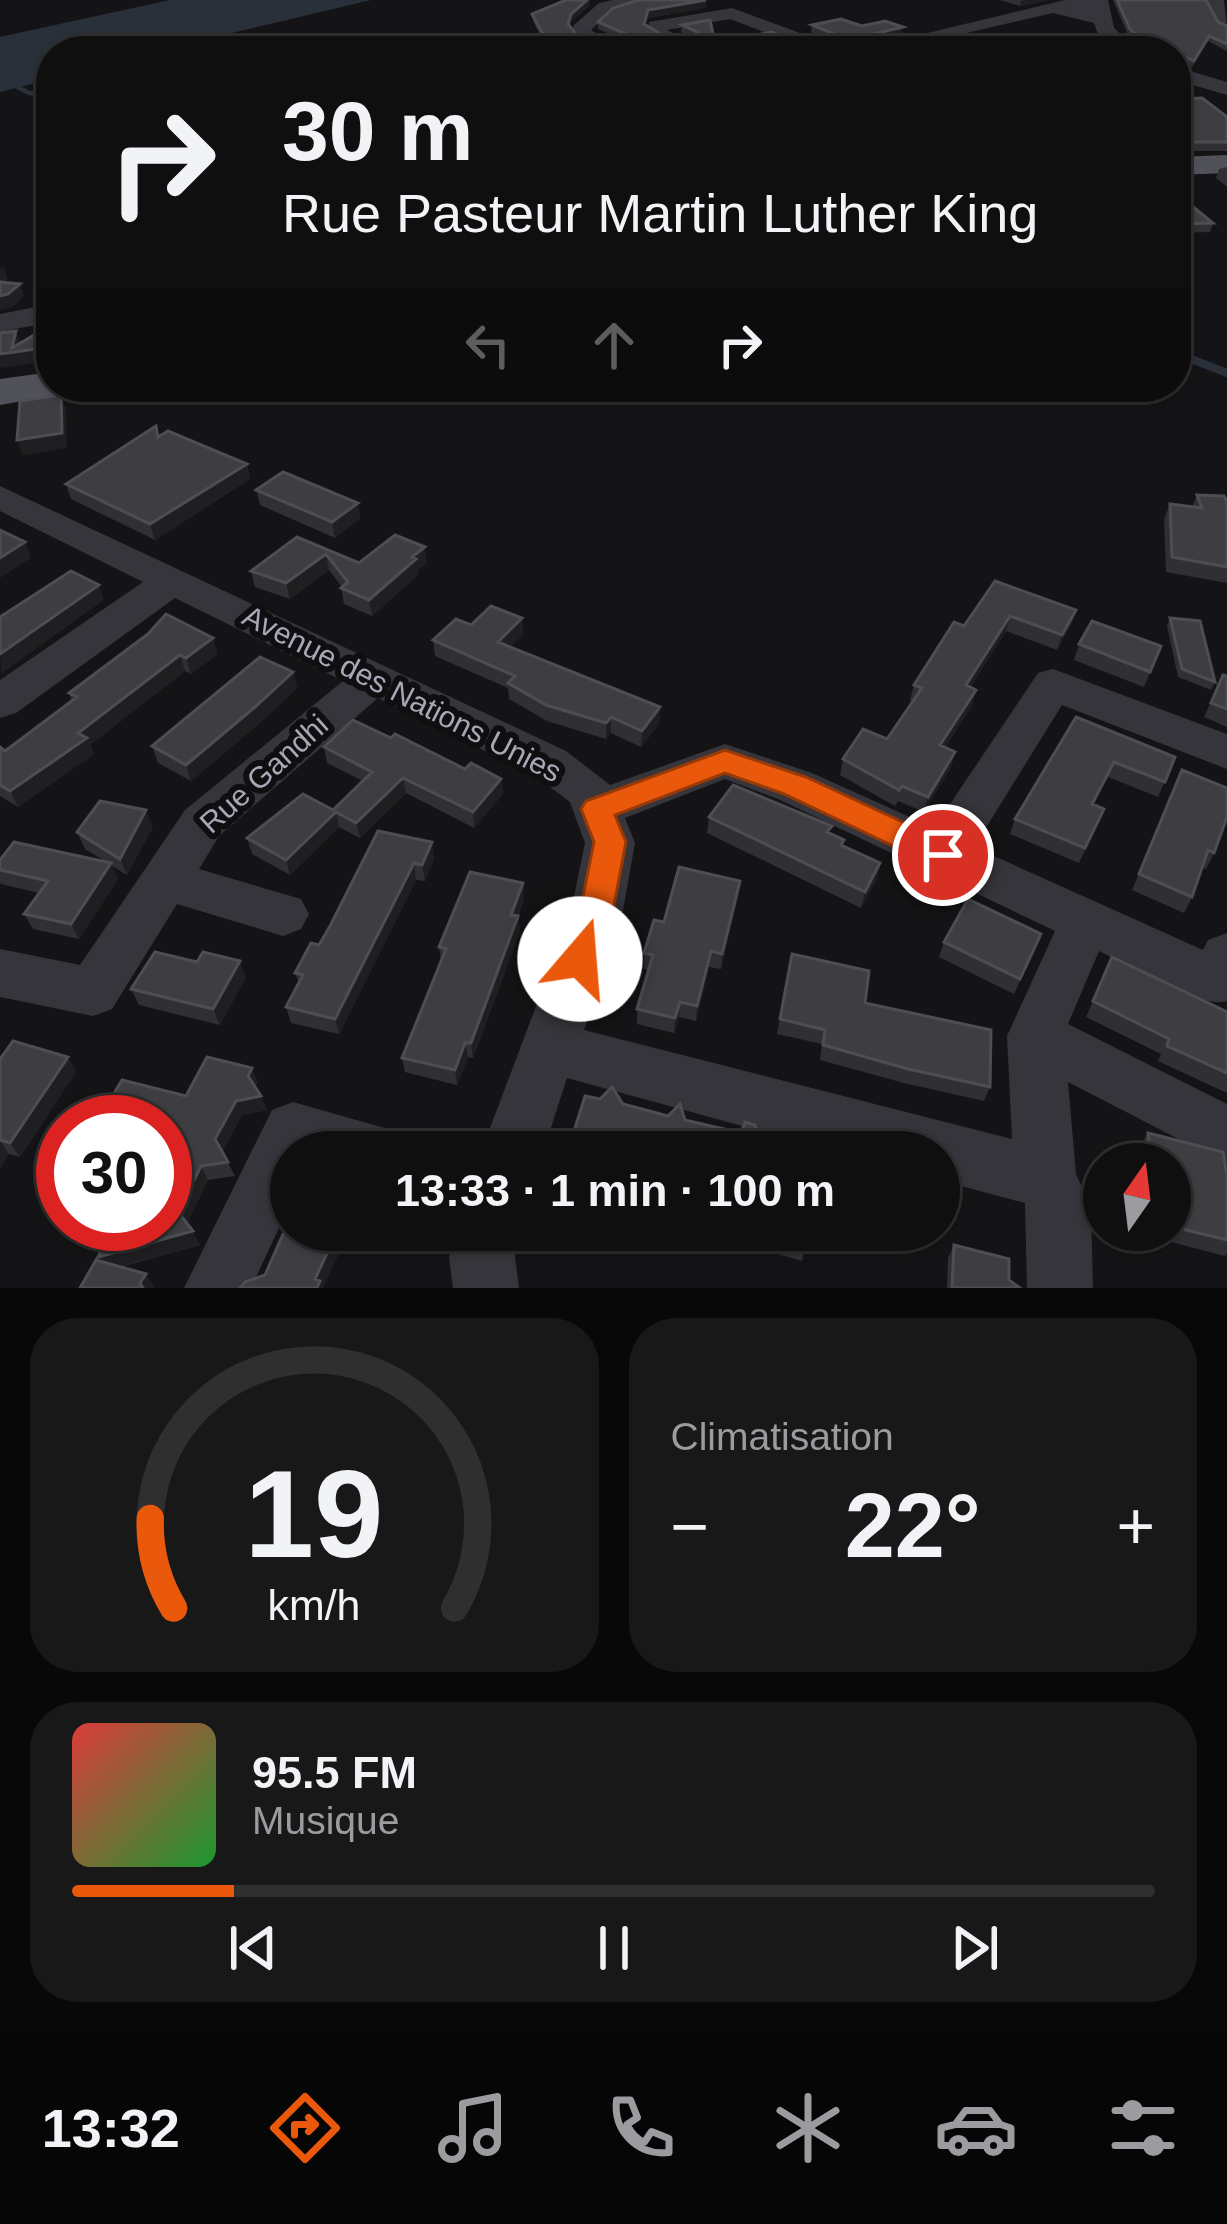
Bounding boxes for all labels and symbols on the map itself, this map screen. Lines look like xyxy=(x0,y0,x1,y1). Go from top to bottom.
street label: Avenue des Nations Unies xyxy=(237,599,567,788)
street label: Rue Gandhi xyxy=(193,708,334,839)
pin xyxy=(892,804,994,906)
position arrow xyxy=(517,896,643,1022)
speed limit sign: 30 xyxy=(36,1095,192,1251)
north arrow xyxy=(1083,1143,1191,1251)

